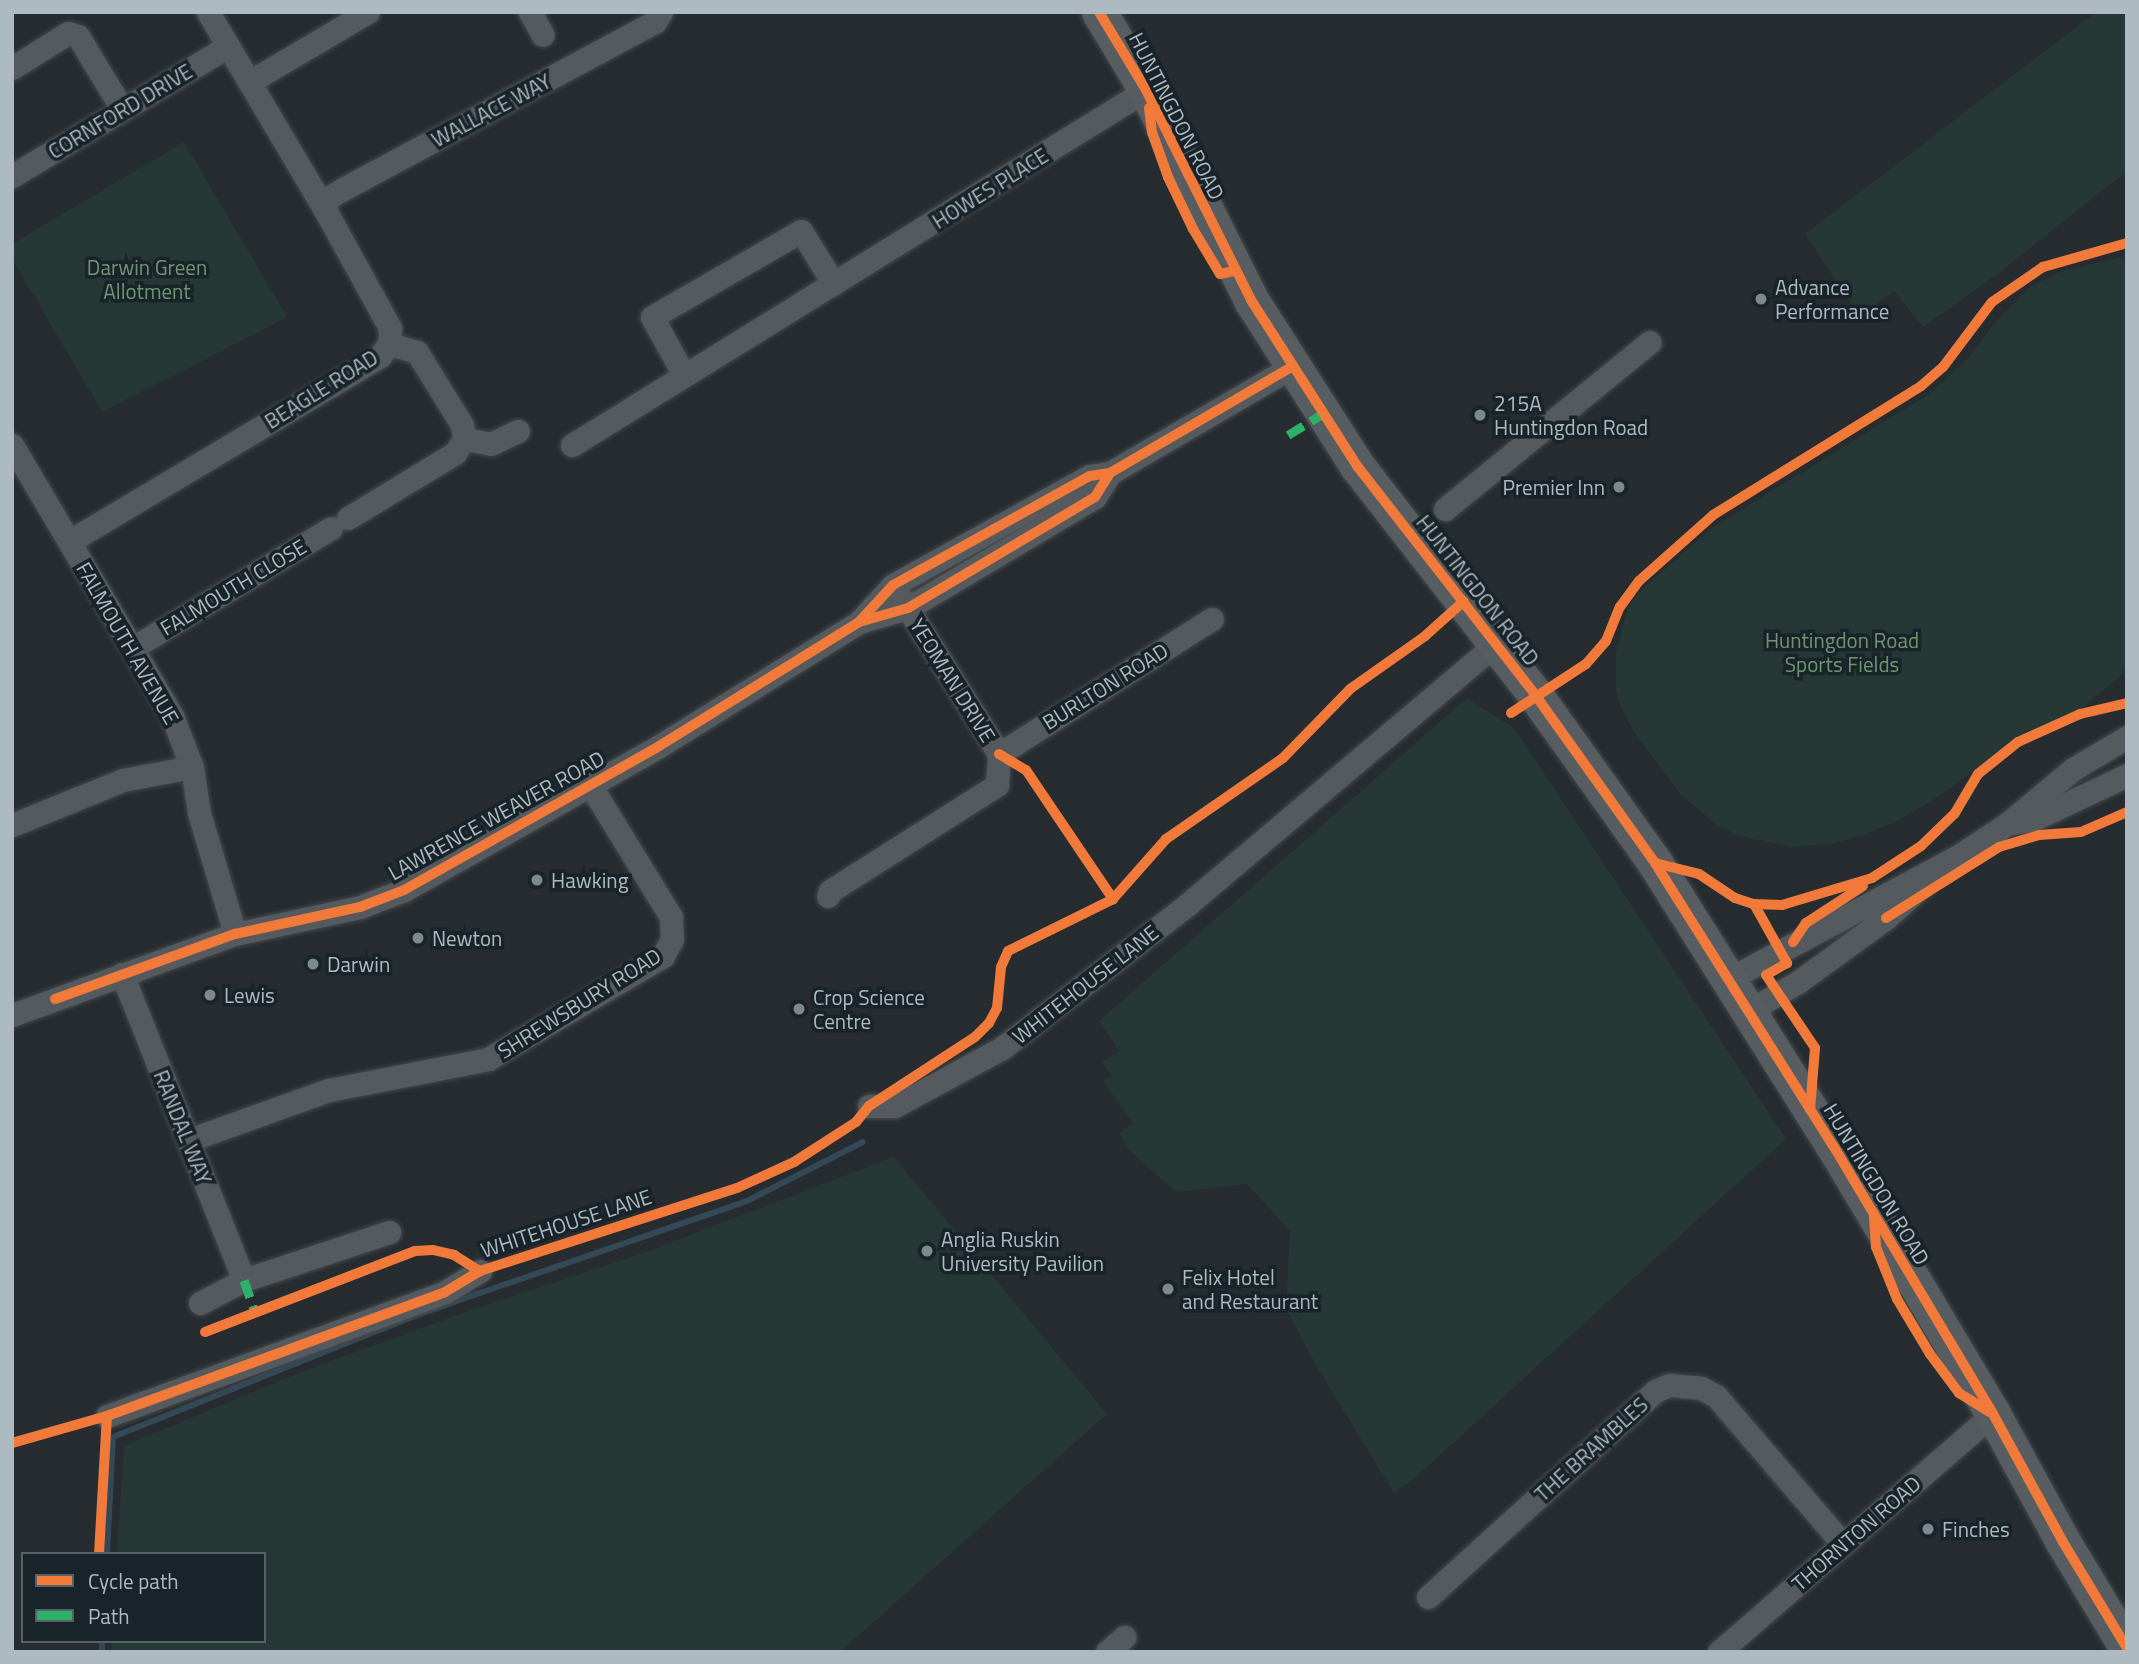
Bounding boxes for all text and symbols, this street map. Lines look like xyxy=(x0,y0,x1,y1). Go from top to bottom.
street label: HUNTINGDON ROAD xyxy=(1124,28,1230,204)
street label: CORNFORD DRIVE xyxy=(43,58,197,164)
street label: WALLACE WAY xyxy=(427,68,555,152)
street label: HOWES PLACE xyxy=(927,142,1053,234)
park label: Darwin Green Allotment xyxy=(87,254,207,304)
place label: Advance Performance xyxy=(1775,274,1889,324)
marker: Advance Performance xyxy=(1753,291,1769,307)
street label: BEAGLE ROAD xyxy=(260,344,382,434)
place label: 215A Huntingdon Road xyxy=(1494,390,1648,440)
marker: 215A Huntingdon Road xyxy=(1472,407,1488,423)
place label: Premier Inn xyxy=(1503,474,1605,500)
marker: Premier Inn xyxy=(1611,479,1627,495)
street label: HUNTINGDON ROAD xyxy=(1411,510,1545,670)
street label: FALMOUTH CLOSE xyxy=(155,534,311,640)
street label: FALMOUTH AVENUE xyxy=(71,558,185,728)
street label: YEOMAN DRIVE xyxy=(905,614,1001,746)
park label: Huntingdon Road Sports Fields xyxy=(1765,627,1919,677)
street label: BURLTON ROAD xyxy=(1038,637,1172,735)
street label: LAWRENCE WEAVER ROAD xyxy=(384,745,608,885)
place label: Hawking xyxy=(551,867,628,893)
marker: Hawking xyxy=(529,872,545,888)
street label: WHITEHOUSE LANE xyxy=(1007,919,1163,1049)
place label: Newton xyxy=(432,925,502,951)
marker: Newton xyxy=(410,930,426,946)
street label: SHREWSBURY ROAD xyxy=(493,943,665,1063)
place label: Darwin xyxy=(327,951,390,977)
marker: Darwin xyxy=(305,956,321,972)
place label: Lewis xyxy=(224,982,275,1008)
place label: Crop Science Centre xyxy=(813,984,925,1034)
marker: Lewis xyxy=(202,987,218,1003)
marker: Crop Science Centre xyxy=(791,1001,807,1017)
street label: RANDAL WAY xyxy=(149,1066,217,1188)
street label: HUNTINGDON ROAD xyxy=(1819,1099,1935,1269)
street label: WHITEHOUSE LANE xyxy=(477,1183,655,1263)
place label: Anglia Ruskin University Pavilion xyxy=(941,1226,1104,1276)
marker: Anglia Ruskin University Pavilion xyxy=(919,1243,935,1259)
place label: Felix Hotel and Restaurant xyxy=(1182,1264,1318,1314)
marker: Felix Hotel and Restaurant xyxy=(1160,1281,1176,1297)
street label: THE BRAMBLES xyxy=(1529,1392,1653,1506)
street label: THORNTON ROAD xyxy=(1787,1470,1925,1596)
place label: Finches xyxy=(1942,1516,2010,1542)
marker: Finches xyxy=(1920,1521,1936,1537)
legend xyxy=(21,1552,266,1643)
text: Cycle path xyxy=(88,1565,179,1597)
text: Path xyxy=(88,1600,130,1632)

